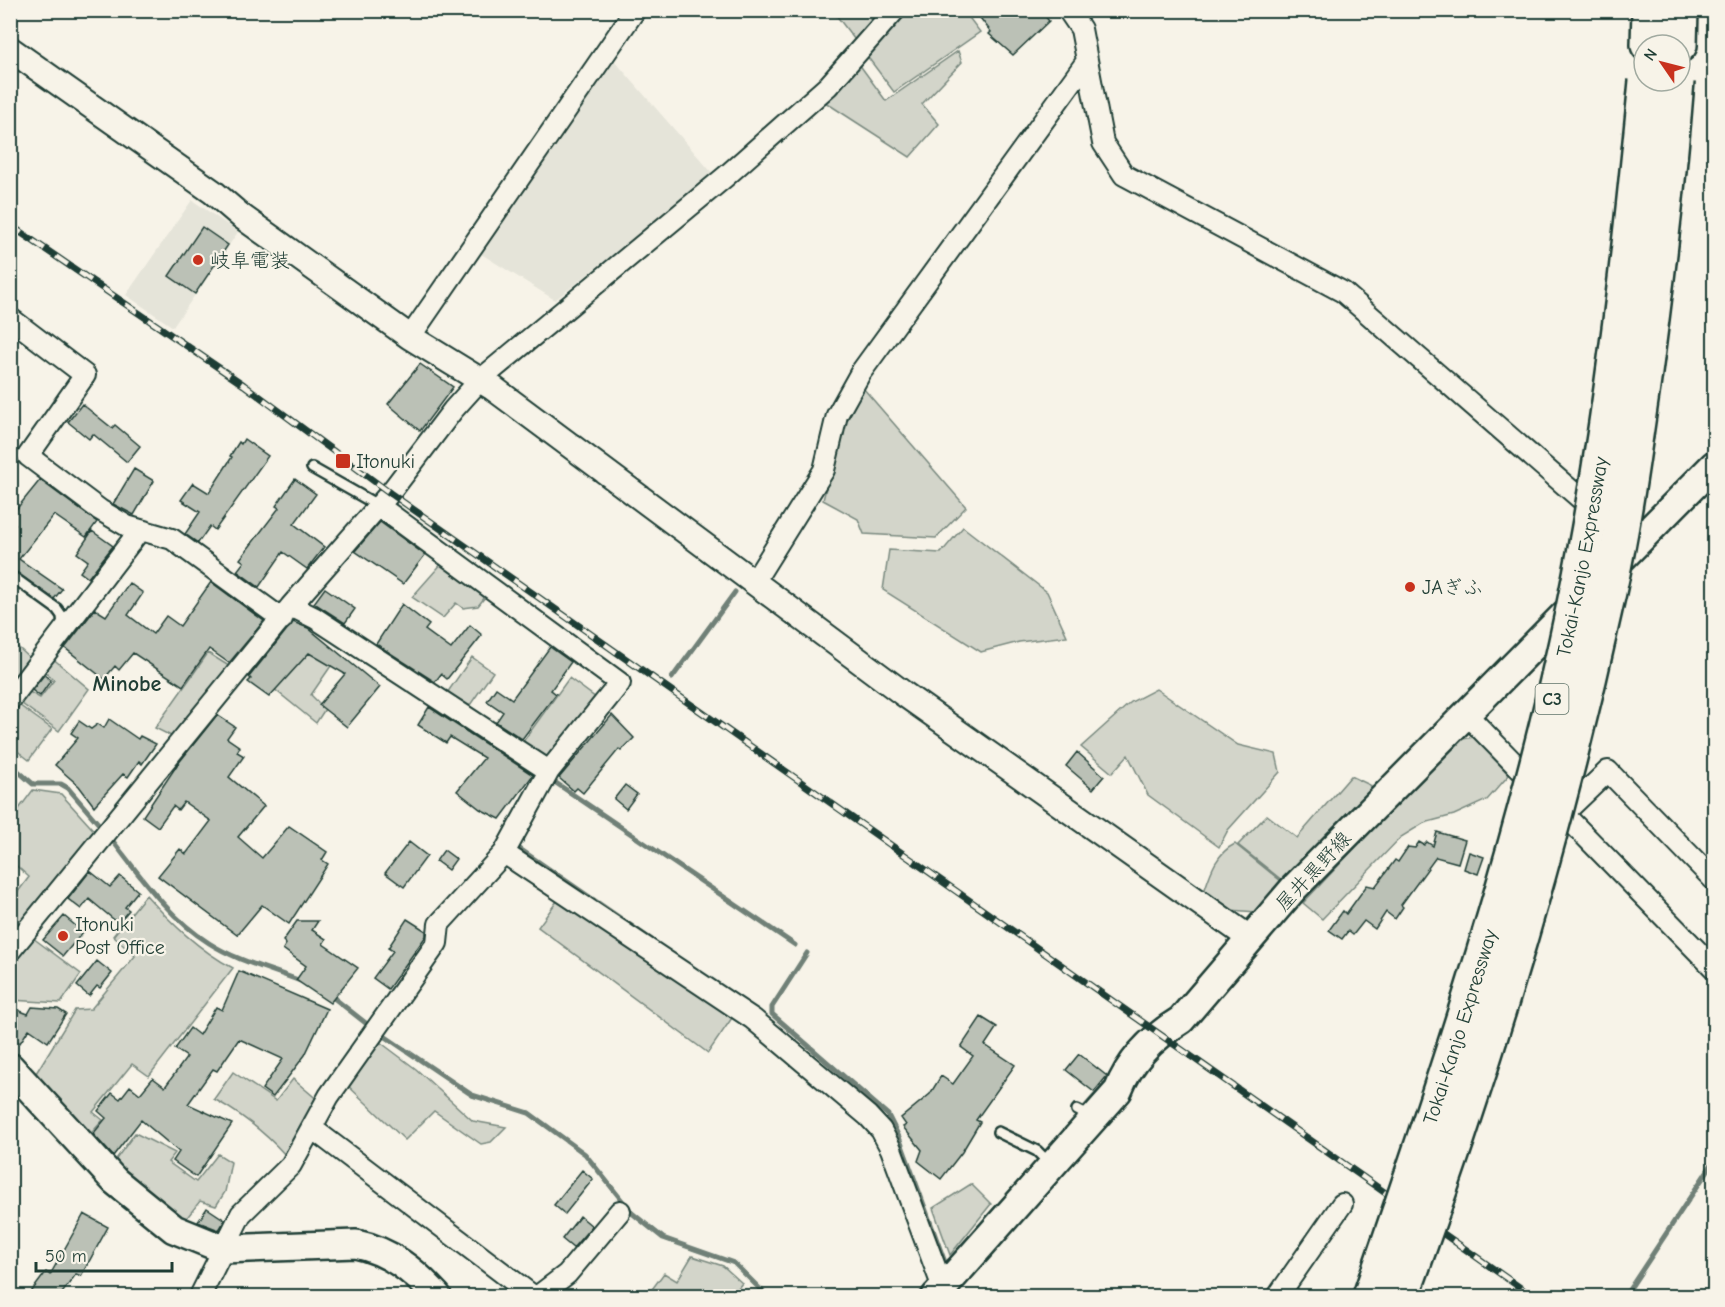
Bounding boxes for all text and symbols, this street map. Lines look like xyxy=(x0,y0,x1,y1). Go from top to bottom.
north arrow xyxy=(1632,33,1692,93)
text: N xyxy=(1640,46,1661,64)
place label: 岐阜電装 xyxy=(210,249,290,272)
marker: 岐阜電装 xyxy=(191,253,205,267)
place label: Itonuki xyxy=(356,450,415,473)
marker: Itonuki xyxy=(334,452,352,470)
street label: Tokai-Kanjo Expressway xyxy=(1552,455,1613,659)
place label: JAぎふ xyxy=(1422,576,1483,599)
marker: JAぎふ xyxy=(1403,580,1417,594)
district label: Minobe xyxy=(93,671,162,697)
road number: C3 xyxy=(1536,684,1568,714)
street label: 屋井黒野線 xyxy=(1271,827,1356,916)
place label: Itonuki Post Office xyxy=(75,913,165,959)
street label: Tokai-Kanjo Expressway xyxy=(1418,926,1502,1127)
marker: Itonuki Post Office xyxy=(56,929,70,943)
scale bar xyxy=(36,1235,172,1273)
text: 50 m xyxy=(45,1246,87,1267)

